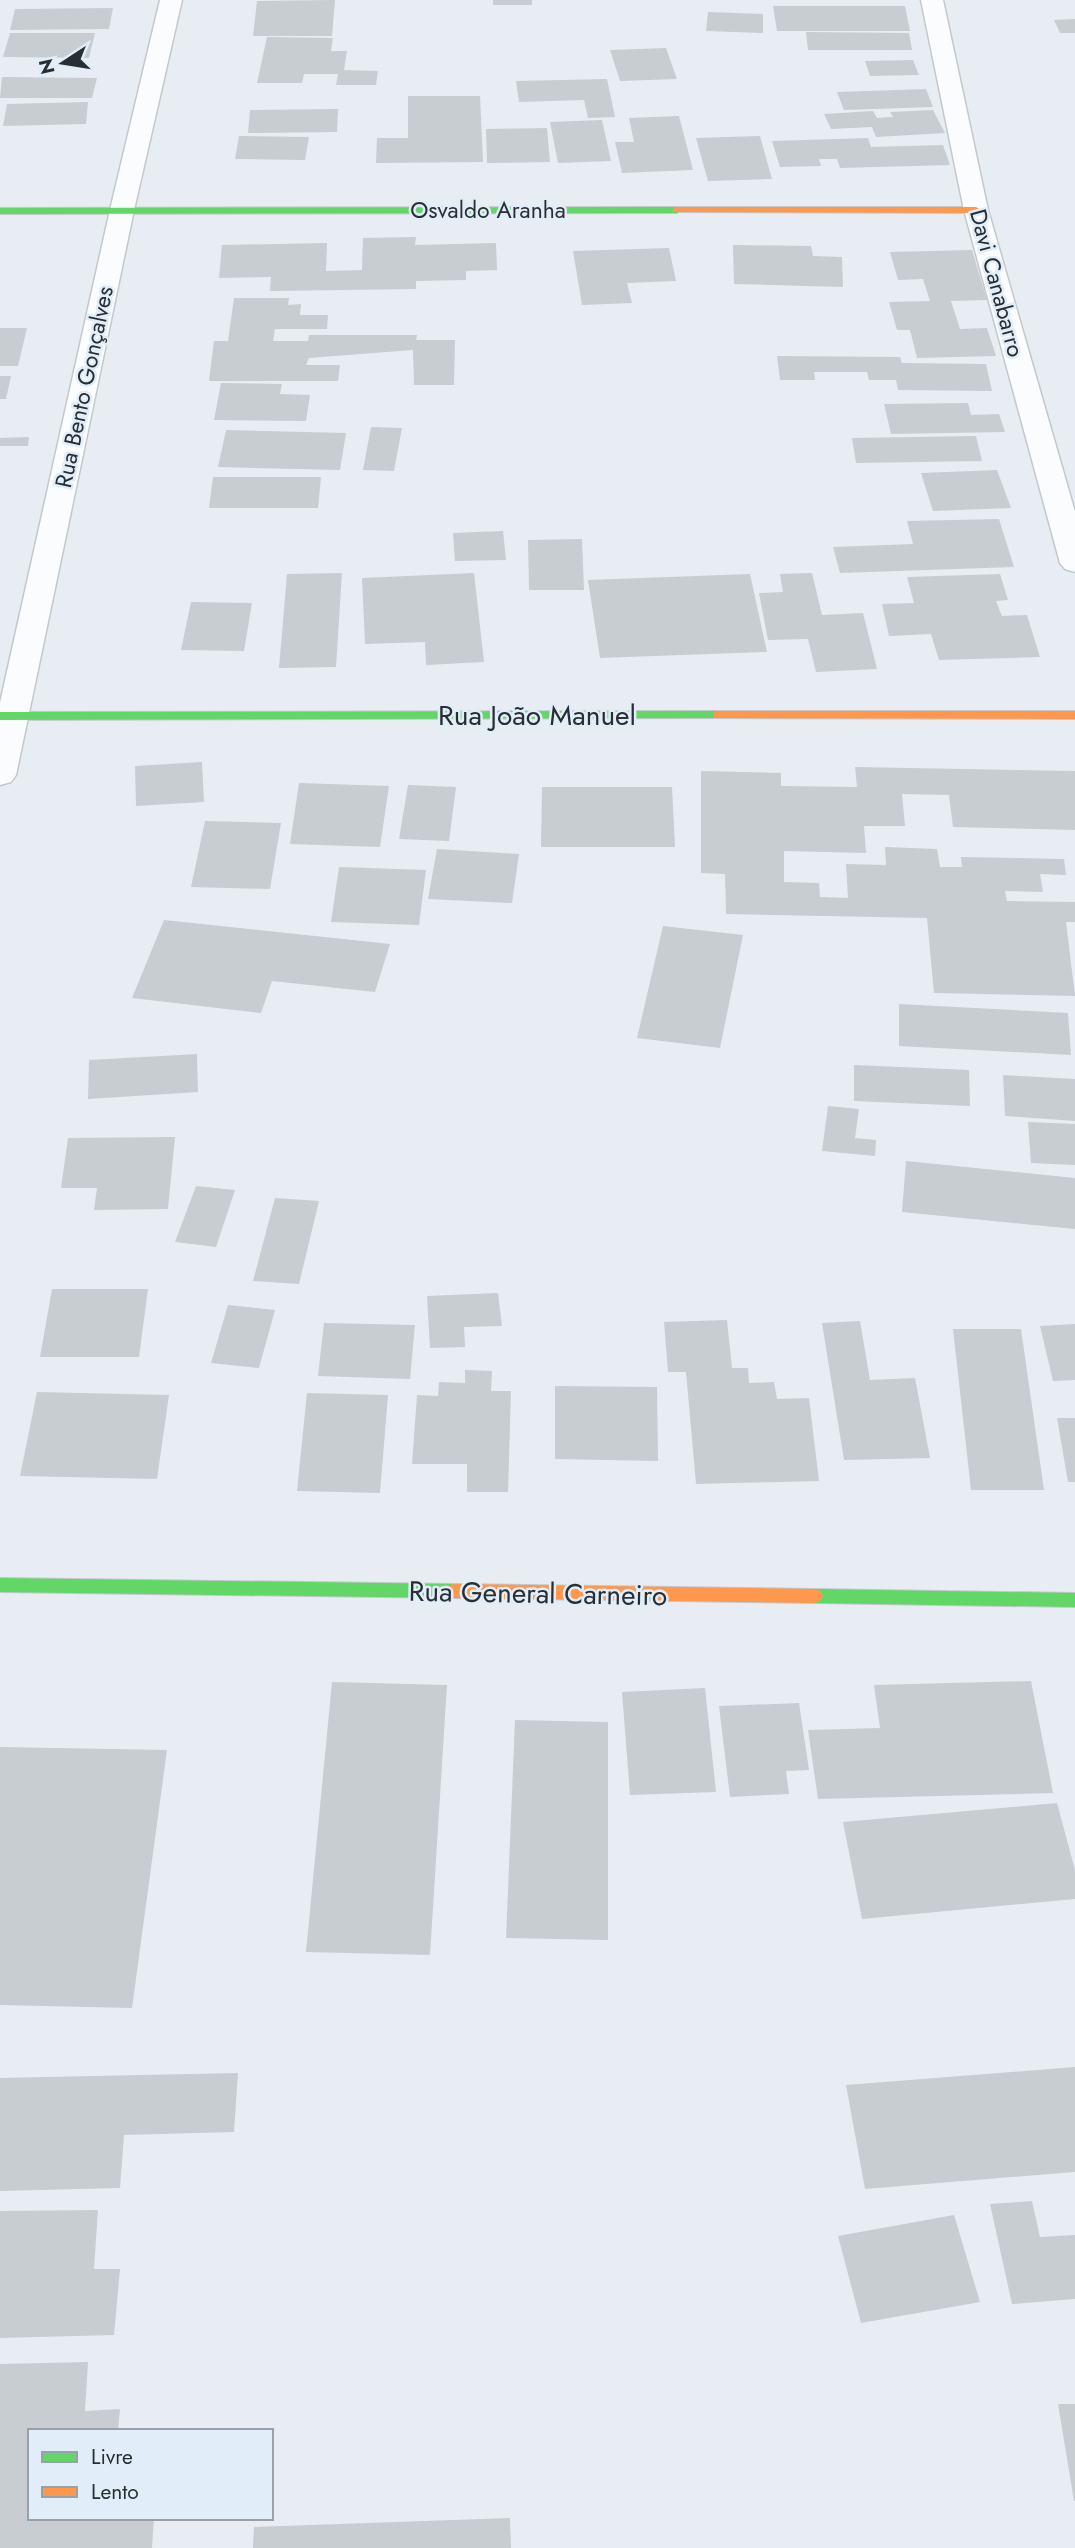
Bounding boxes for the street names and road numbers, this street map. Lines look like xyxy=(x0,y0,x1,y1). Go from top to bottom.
street label: Osvaldo Aranha xyxy=(410,193,566,227)
street label: Davi Canabarro xyxy=(961,205,1033,361)
street label: Rua Bento Gonçalves xyxy=(46,283,122,491)
street label: Rua João Manuel xyxy=(438,695,636,736)
street label: Rua General Carneiro xyxy=(408,1571,668,1616)

